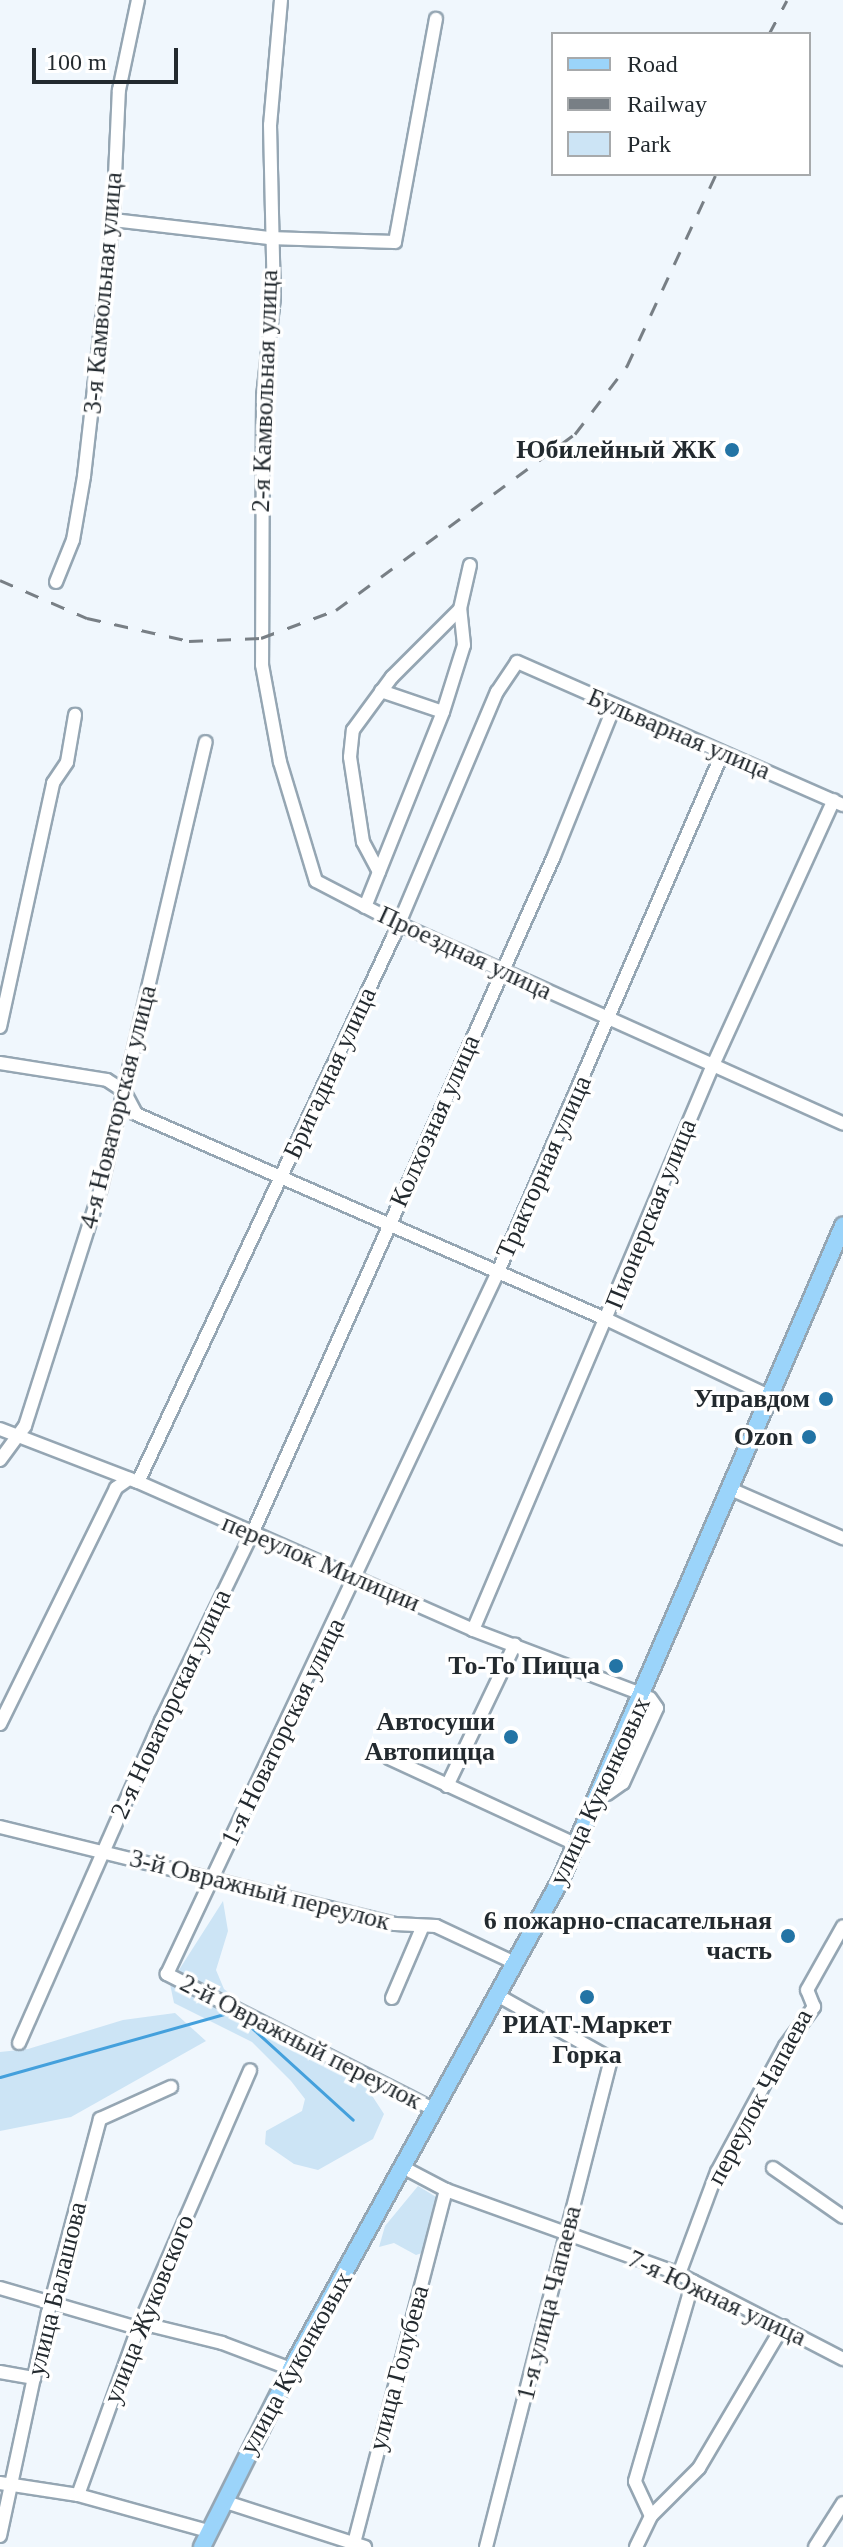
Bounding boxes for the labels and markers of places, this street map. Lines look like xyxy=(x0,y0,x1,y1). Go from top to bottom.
place label: Юбилейный ЖК xyxy=(516,434,716,466)
marker: Юбилейный ЖК xyxy=(723,441,741,459)
place label: Управдом xyxy=(694,1383,810,1415)
marker: Управдом xyxy=(817,1390,835,1408)
place label: Ozon xyxy=(734,1421,793,1453)
marker: Ozon xyxy=(800,1428,818,1446)
place label: То-То Пицца xyxy=(448,1650,600,1682)
marker: То-То Пицца xyxy=(607,1657,625,1675)
place label: Автосуши Автопицца xyxy=(364,1706,495,1768)
marker: Автосуши Автопицца xyxy=(502,1728,520,1746)
place label: 6 пожарно-спасательная часть xyxy=(484,1905,772,1966)
marker: 6 пожарно-спасательная часть xyxy=(779,1927,797,1945)
marker: РИАТ-Маркет Горка xyxy=(578,1988,596,2006)
place label: РИАТ-Маркет Горка xyxy=(502,2009,672,2070)

